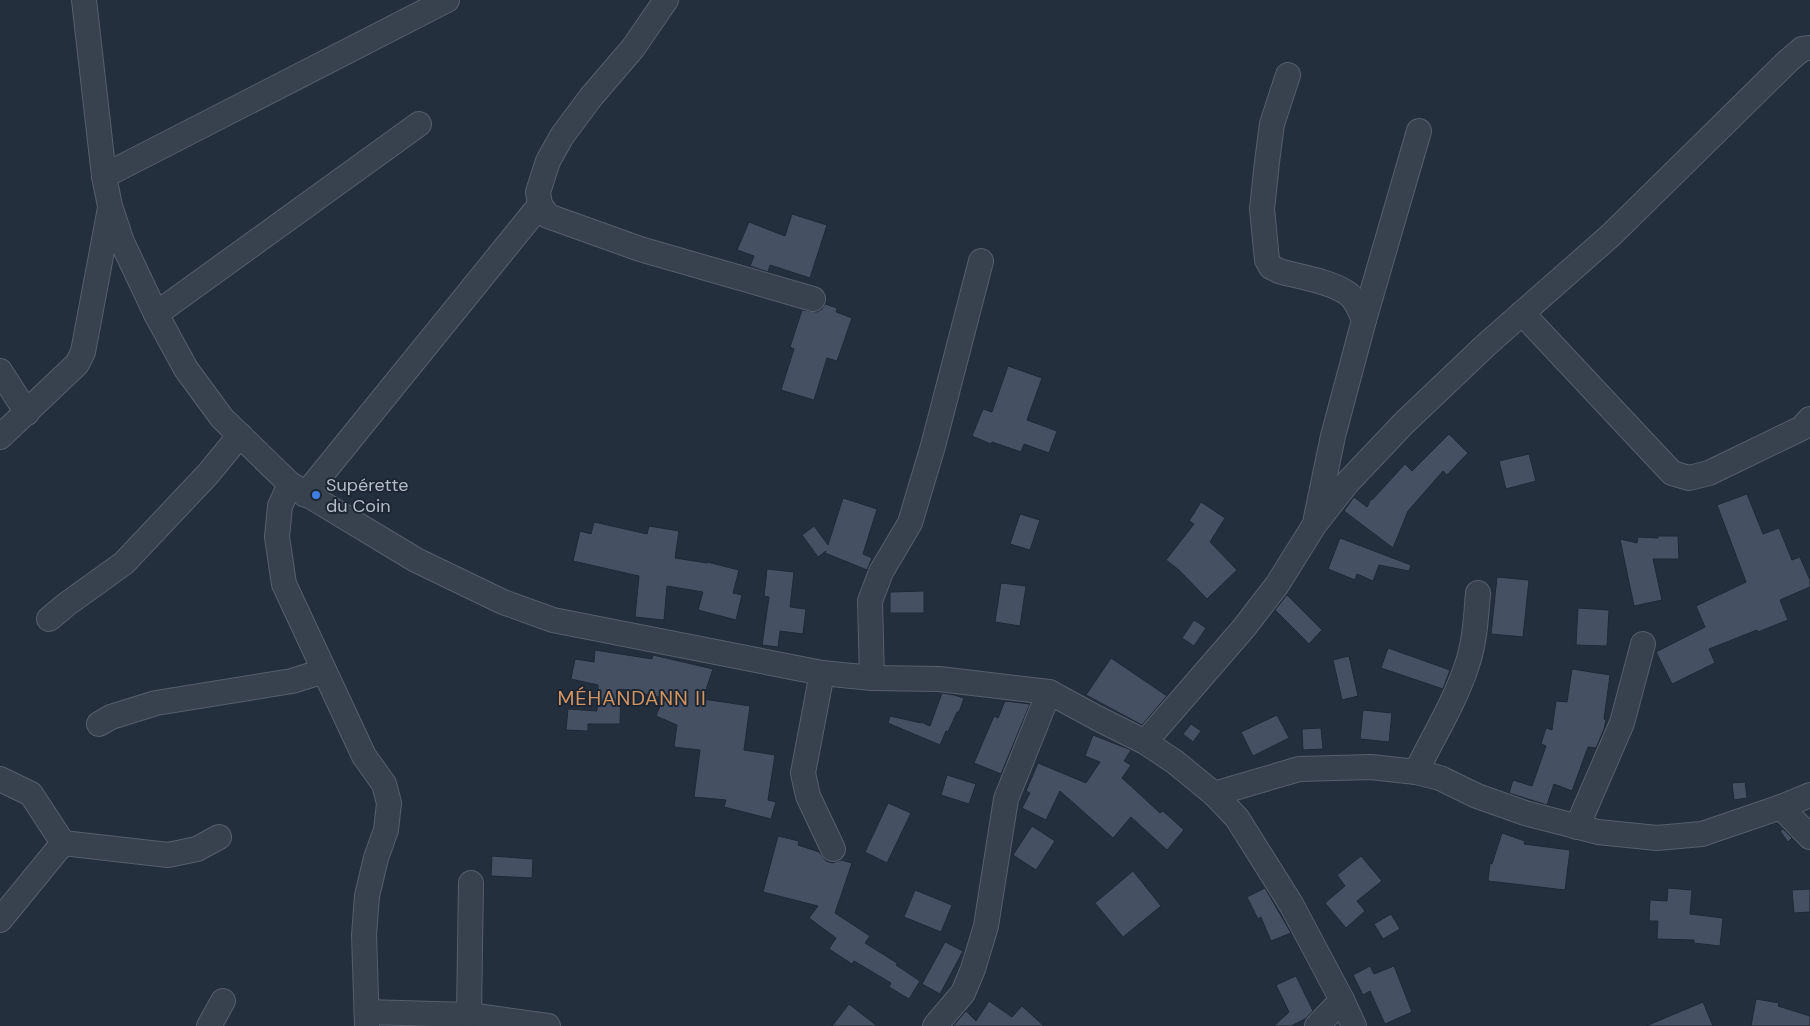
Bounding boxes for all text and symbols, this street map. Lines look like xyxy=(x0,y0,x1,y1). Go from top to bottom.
place label: Supérette du Coin xyxy=(326,473,409,518)
marker: Supérette du Coin xyxy=(310,489,322,501)
district label: MÉHANDANN II xyxy=(557,685,707,711)

